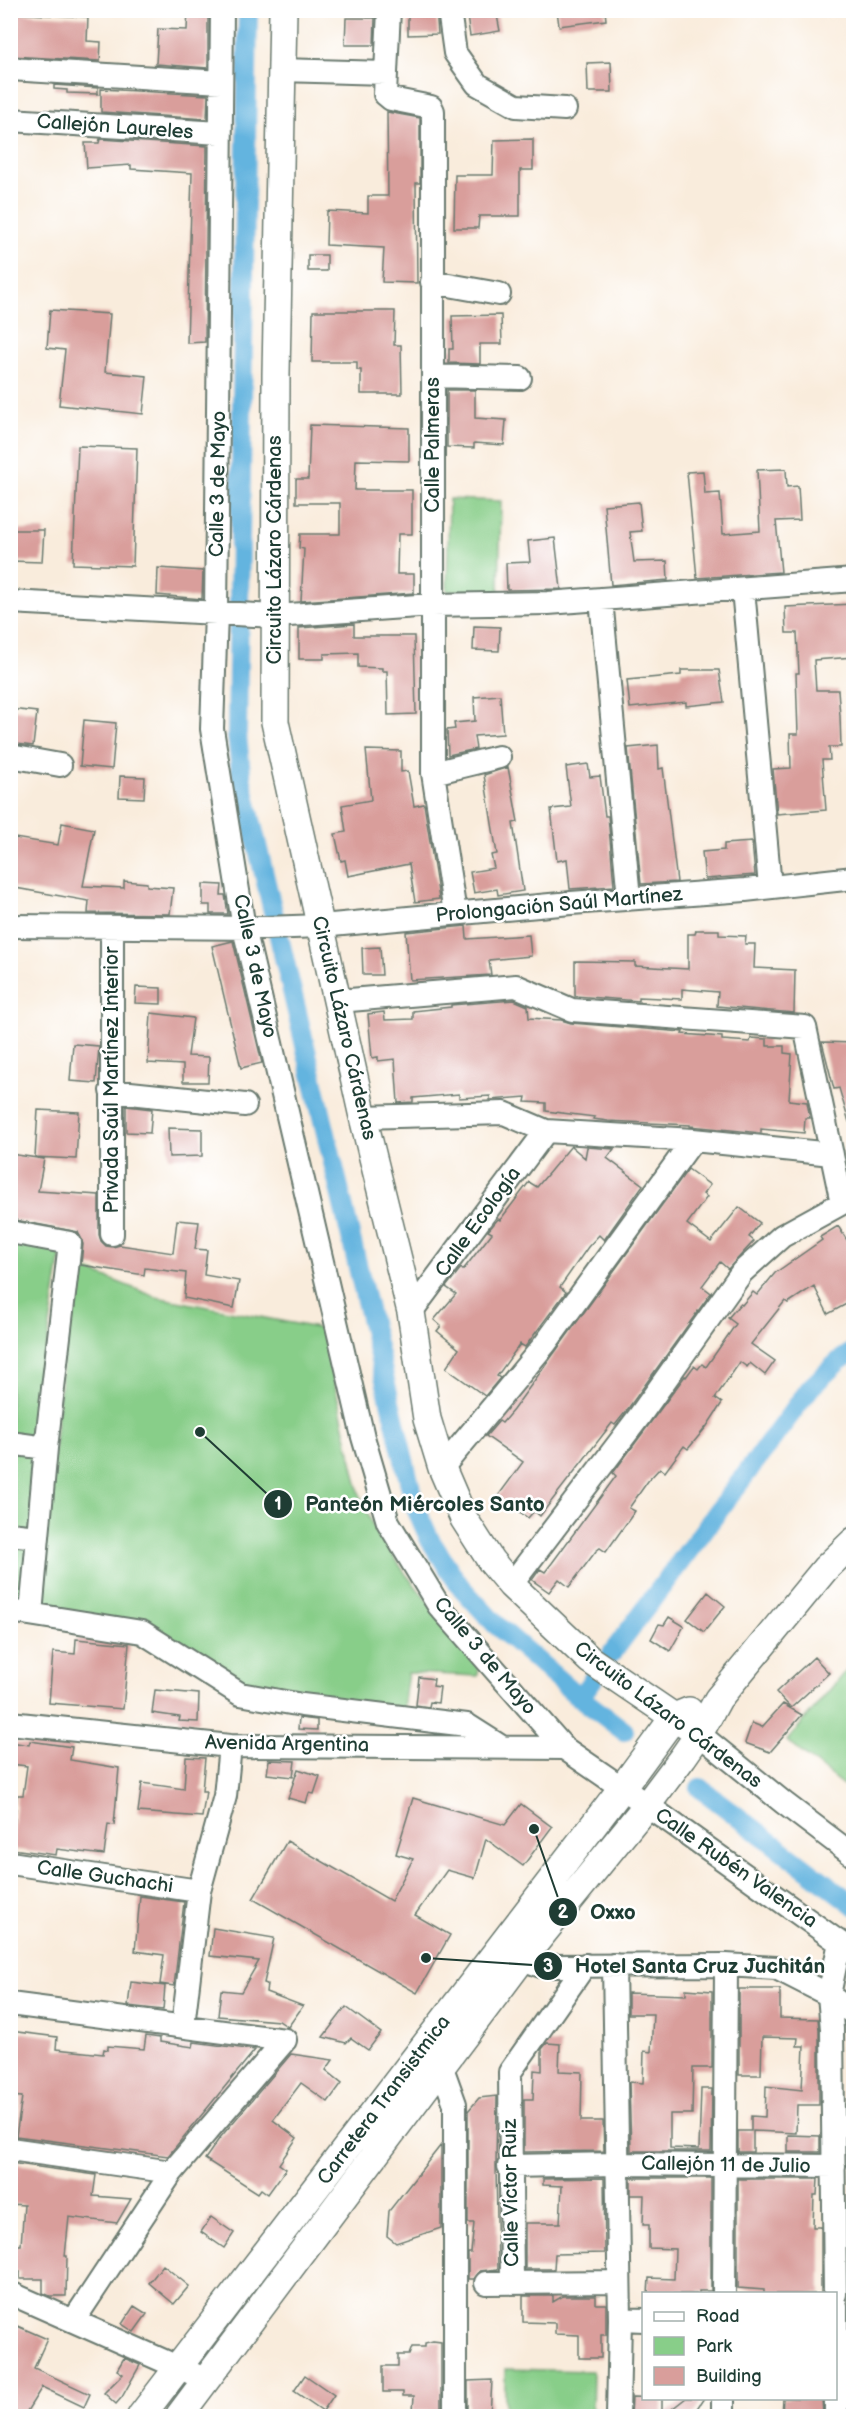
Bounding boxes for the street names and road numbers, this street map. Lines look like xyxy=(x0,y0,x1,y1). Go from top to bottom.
street label: Callejón Laureles xyxy=(36,110,194,144)
street label: Calle Palmeras xyxy=(421,377,445,513)
street label: Calle 3 de Mayo xyxy=(205,411,231,557)
street label: Circuito Lázaro Cárdenas xyxy=(263,435,287,665)
street label: Prolongación Saúl Martínez xyxy=(435,882,684,928)
street label: Calle 3 de Mayo xyxy=(228,892,282,1040)
street label: Circuito Lázaro Cárdenas xyxy=(307,914,381,1142)
street label: Privada Saúl Martínez Interior xyxy=(100,946,124,1213)
street label: Calle Ecología xyxy=(430,1162,526,1282)
street label: Calle 3 de Mayo xyxy=(429,1592,541,1720)
street label: Circuito Lázaro Cárdenas xyxy=(569,1636,767,1794)
street label: Avenida Argentina xyxy=(205,1731,369,1757)
street label: Calle Rubén Valencia xyxy=(650,1803,822,1933)
street label: Calle Guchachi xyxy=(35,1856,175,1898)
street label: Carretera Transistmica xyxy=(312,2011,456,2189)
street label: Calle Víctor Ruiz xyxy=(498,2118,524,2267)
street label: Callejón 11 de Julio xyxy=(641,2152,811,2178)

